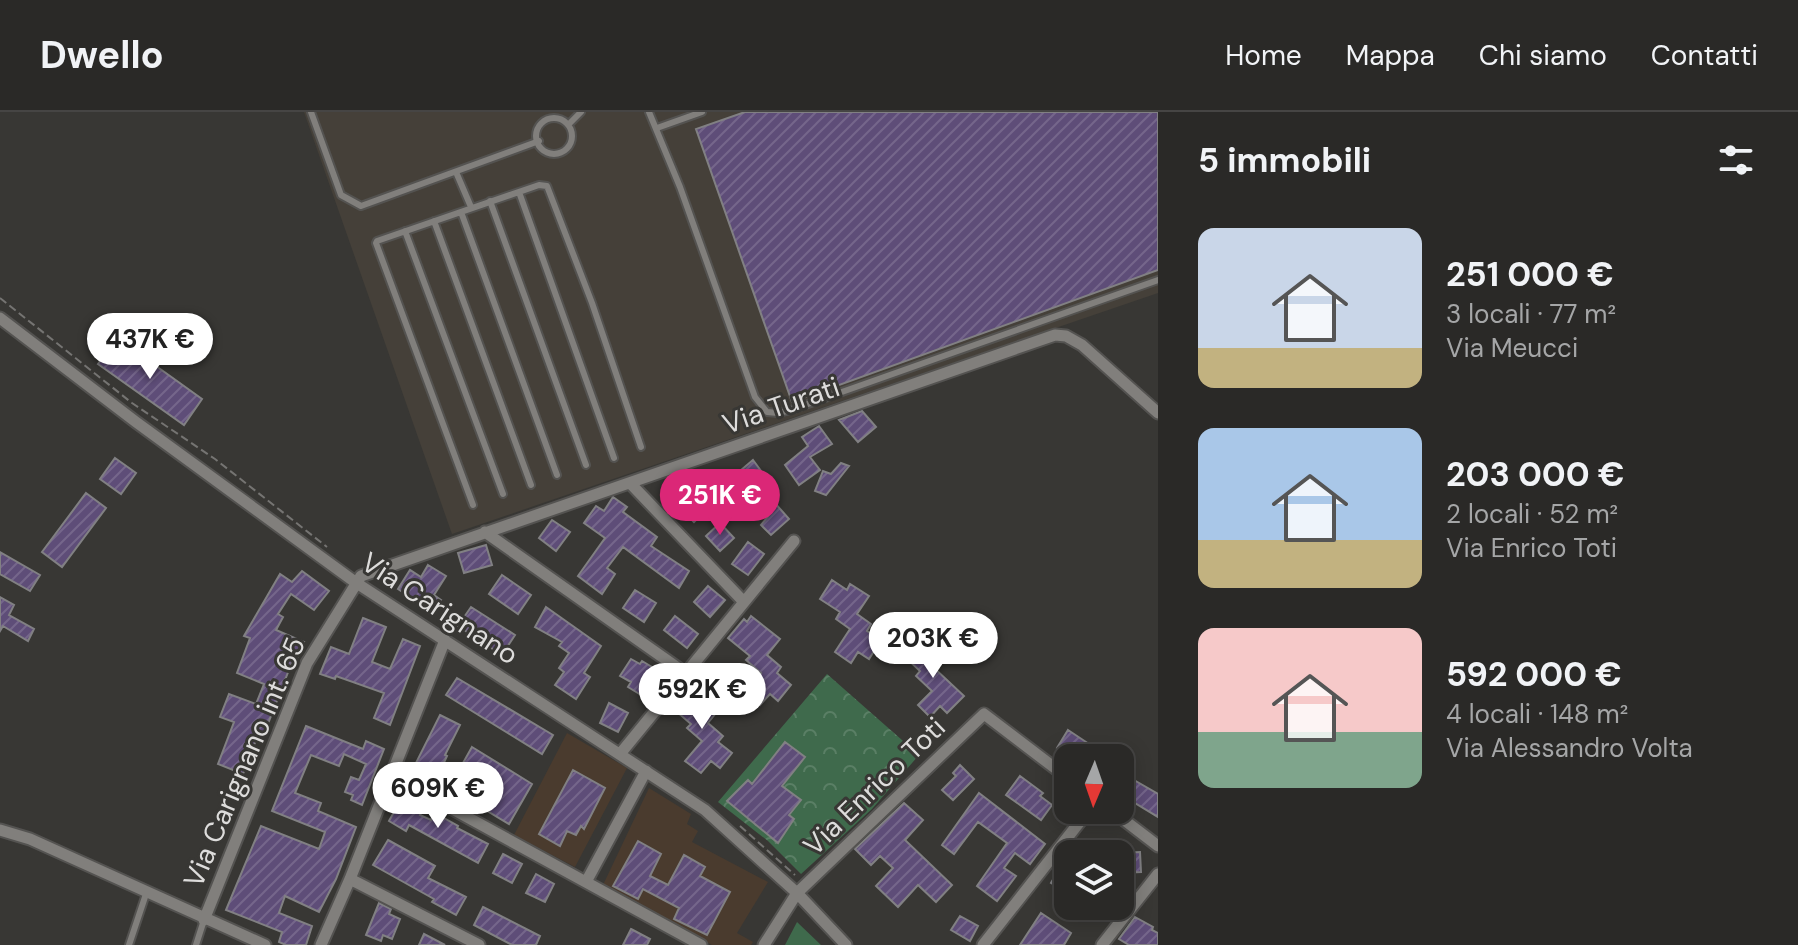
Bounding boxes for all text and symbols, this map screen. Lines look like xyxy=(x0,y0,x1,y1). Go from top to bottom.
text: Dwello xyxy=(40,30,164,80)
text: Home xyxy=(1225,37,1302,74)
text: Mappa xyxy=(1346,37,1435,74)
text: Chi siamo xyxy=(1479,37,1607,74)
text: Contatti xyxy=(1651,37,1758,74)
text: 5 immobili xyxy=(1198,138,1371,183)
icon: filters xyxy=(1714,138,1758,182)
text: 251 000 € xyxy=(1446,252,1614,297)
icon: home xyxy=(1262,260,1358,356)
text: 3 locali · 77 m² xyxy=(1446,297,1616,331)
pin: 437K € xyxy=(85,313,215,381)
text: 437K € xyxy=(105,322,195,356)
text: Via Meucci xyxy=(1446,331,1578,365)
street label: Via Turati xyxy=(718,368,845,443)
text: 203 000 € xyxy=(1446,452,1625,497)
icon: home xyxy=(1262,460,1358,556)
pin: 251K € xyxy=(655,469,785,537)
text: 251K € xyxy=(678,478,762,512)
text: 2 locali · 52 m² xyxy=(1446,497,1618,531)
text: Via Enrico Toti xyxy=(1446,531,1617,565)
street label: Via Carignano xyxy=(354,544,525,673)
pin: 203K € xyxy=(868,612,998,680)
text: 203K € xyxy=(887,621,979,655)
street label: Via Carignano int. 65 xyxy=(175,631,314,893)
text: 592 000 € xyxy=(1446,652,1622,697)
icon: home xyxy=(1262,660,1358,756)
pin: 592K € xyxy=(637,663,767,731)
text: 592K € xyxy=(657,672,747,706)
text: 4 locali · 148 m² xyxy=(1446,697,1628,731)
street label: Via Enrico Toti xyxy=(795,709,953,864)
text: Via Alessandro Volta xyxy=(1446,731,1693,765)
north arrow xyxy=(1054,744,1134,824)
map controls xyxy=(1054,744,1134,920)
pin: 609K € xyxy=(373,762,503,830)
text: 609K € xyxy=(391,771,485,805)
button: layers xyxy=(1054,840,1134,920)

